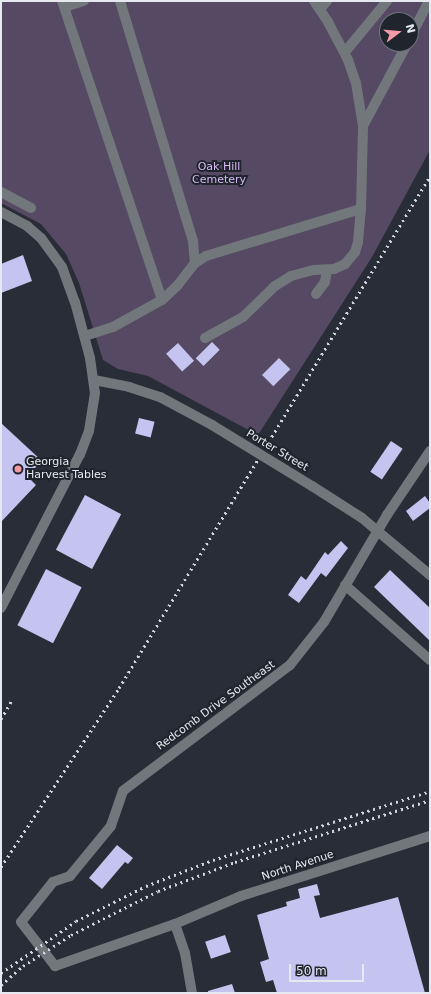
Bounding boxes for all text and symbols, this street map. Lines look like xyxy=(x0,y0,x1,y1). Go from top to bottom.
north arrow xyxy=(379,12,419,52)
text: N xyxy=(403,23,418,35)
park label: Oak Hill Cemetery xyxy=(192,161,246,187)
street label: Porter Street xyxy=(244,427,310,475)
place label: Georgia Harvest Tables xyxy=(26,456,107,482)
marker: Georgia Harvest Tables xyxy=(13,464,23,474)
street label: Redcomb Drive Southeast xyxy=(154,659,278,753)
street label: North Avenue xyxy=(260,848,336,884)
scale bar xyxy=(291,956,366,982)
text: 50 m xyxy=(296,964,327,978)

